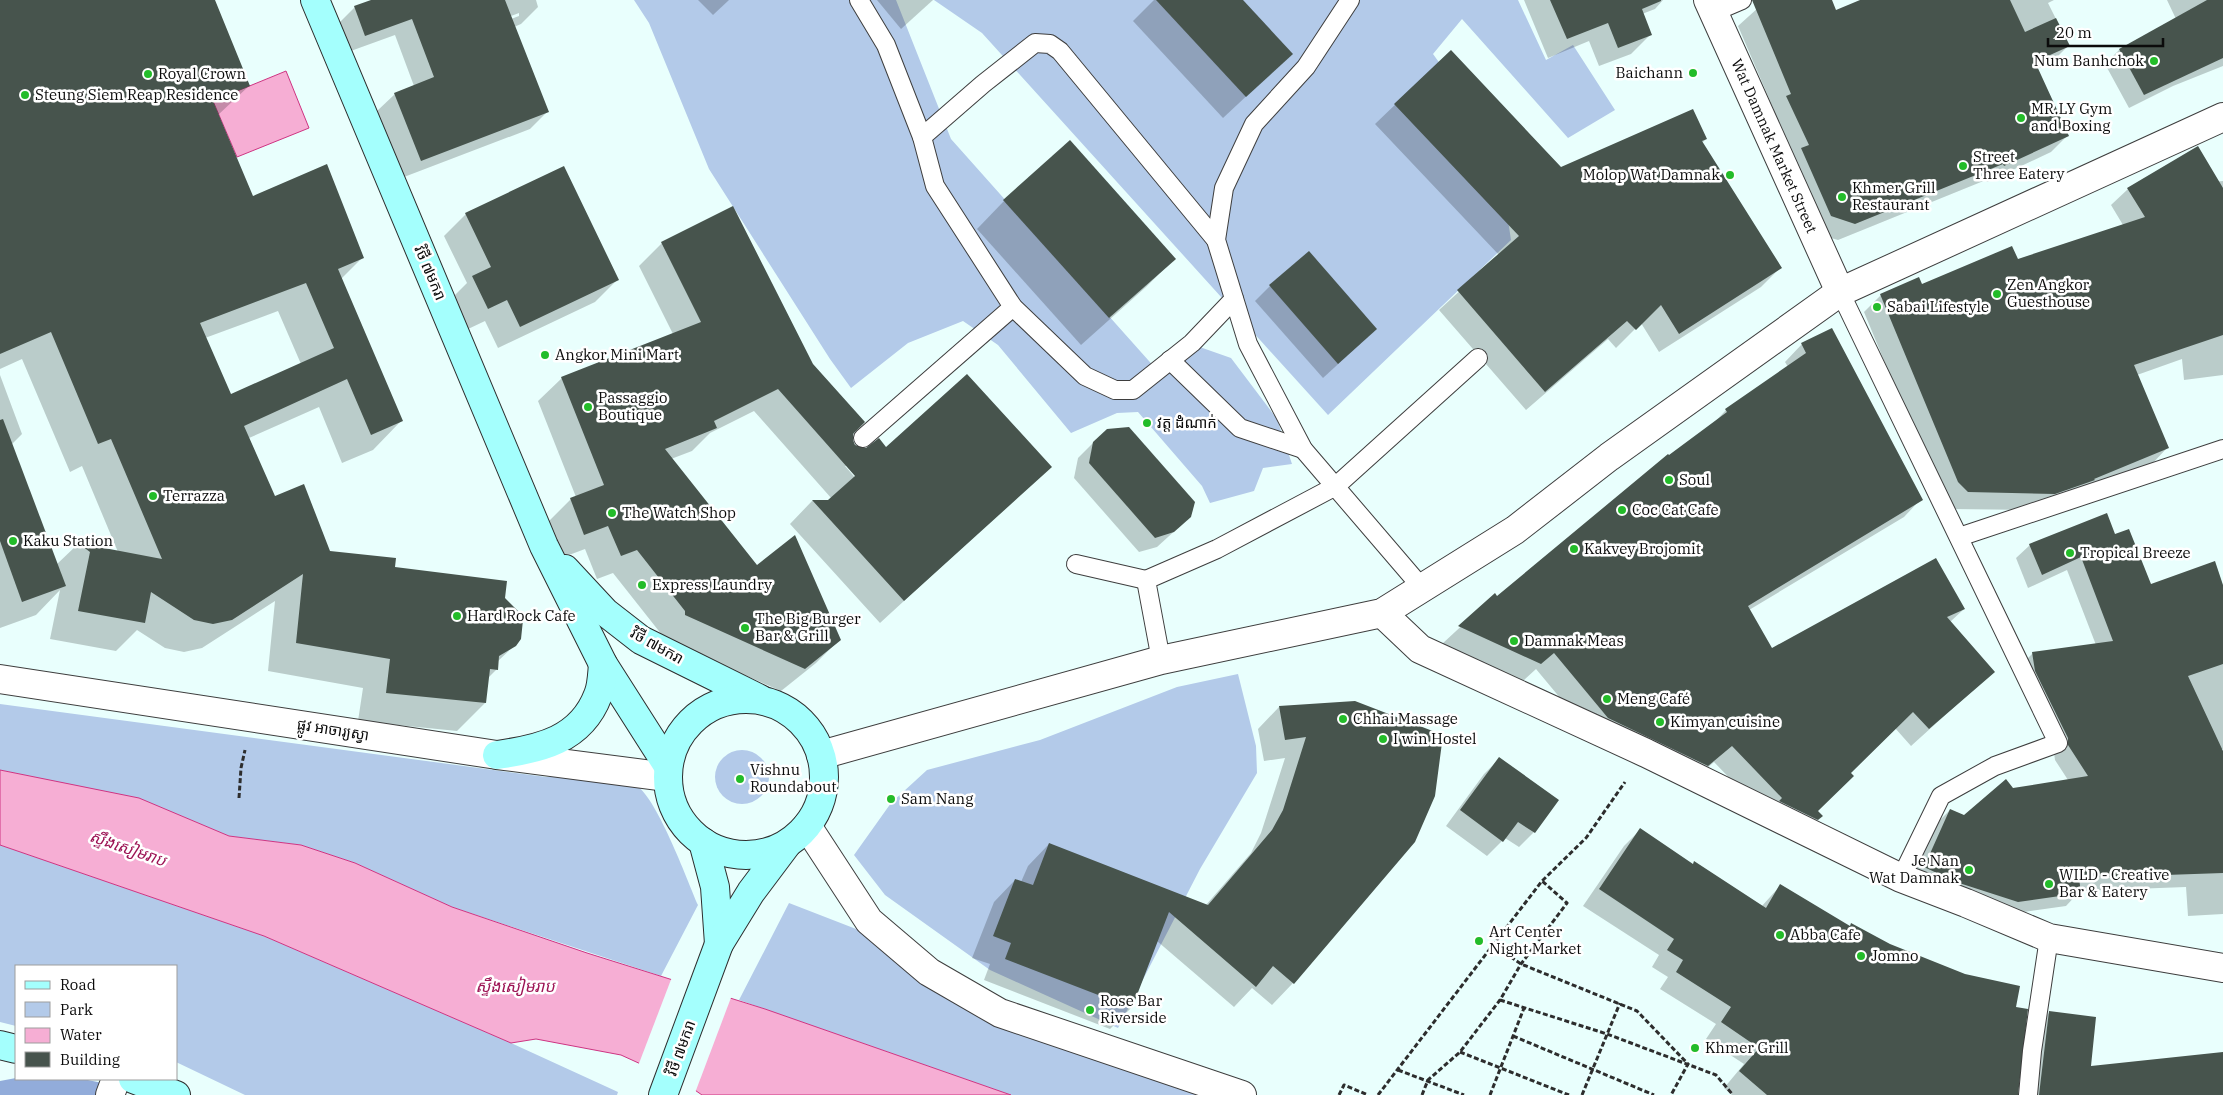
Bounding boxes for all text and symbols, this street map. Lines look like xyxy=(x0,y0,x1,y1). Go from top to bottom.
scale bar xyxy=(2048,15,2163,47)
text: 20 m xyxy=(2056,23,2092,42)
place label: Num Banhchok xyxy=(2034,51,2144,70)
marker: Num Banhchok xyxy=(2148,55,2160,67)
street label: Wat Damnak Market Street xyxy=(1727,56,1822,236)
place label: Baichann xyxy=(1616,63,1683,82)
place label: Royal Crown xyxy=(158,64,246,83)
marker: Baichann xyxy=(1687,67,1699,79)
marker: Royal Crown xyxy=(142,68,154,80)
place label: Steung Siem Reap Residence xyxy=(35,85,238,104)
marker: Steung Siem Reap Residence xyxy=(19,89,31,101)
place label: MR.LY Gym and Boxing xyxy=(2031,99,2112,135)
marker: MR.LY Gym and Boxing xyxy=(2015,112,2027,124)
place label: Street Three Eatery xyxy=(1973,147,2064,183)
marker: Street Three Eatery xyxy=(1957,160,1969,172)
place label: Molop Wat Damnak xyxy=(1583,165,1720,184)
marker: Molop Wat Damnak xyxy=(1724,169,1736,181)
place label: Khmer Grill Restaurant xyxy=(1852,178,1936,214)
marker: Khmer Grill Restaurant xyxy=(1836,191,1848,203)
street label: វិថី ៧មករា xyxy=(410,242,451,303)
place label: Zen Angkor Guesthouse xyxy=(2007,275,2090,311)
marker: Zen Angkor Guesthouse xyxy=(1991,288,2003,300)
place label: Sabai Lifestyle xyxy=(1887,297,1989,316)
marker: Sabai Lifestyle xyxy=(1871,301,1883,313)
place label: Angkor Mini Mart xyxy=(555,345,679,364)
marker: Angkor Mini Mart xyxy=(539,349,551,361)
place label: Passaggio Boutique xyxy=(598,388,668,424)
marker: Passaggio Boutique xyxy=(582,401,594,413)
place label: វត្ត ដំំណាក់ xyxy=(1157,413,1217,432)
marker: វត្ត ដំំណាក់ xyxy=(1141,417,1153,429)
place label: Soul xyxy=(1679,470,1710,489)
marker: Soul xyxy=(1663,474,1675,486)
place label: Terrazza xyxy=(163,486,225,505)
marker: Terrazza xyxy=(147,490,159,502)
place label: Coc Cat Cafe xyxy=(1632,500,1719,519)
place label: The Watch Shop xyxy=(622,503,736,522)
marker: Coc Cat Cafe xyxy=(1616,504,1628,516)
marker: The Watch Shop xyxy=(606,507,618,519)
place label: Kaku Station xyxy=(23,531,114,550)
marker: Kaku Station xyxy=(7,535,19,547)
place label: Kakvey Brojomit xyxy=(1584,539,1701,558)
marker: Kakvey Brojomit xyxy=(1568,543,1580,555)
place label: Tropical Breeze xyxy=(2080,543,2191,562)
marker: Tropical Breeze xyxy=(2064,547,2076,559)
place label: Express Laundry xyxy=(652,575,772,594)
marker: Express Laundry xyxy=(636,579,648,591)
place label: Hard Rock Cafe xyxy=(467,606,575,625)
place label: The Big Burger Bar & Grill xyxy=(755,609,861,645)
marker: Hard Rock Cafe xyxy=(451,610,463,622)
marker: The Big Burger Bar & Grill xyxy=(739,622,751,634)
street label: វិថី ៧មករា xyxy=(627,623,687,668)
place label: Damnak Meas xyxy=(1524,631,1624,650)
marker: Damnak Meas xyxy=(1508,635,1520,647)
place label: Meng Café xyxy=(1617,689,1690,708)
marker: Meng Café xyxy=(1601,693,1613,705)
place label: Chhai Massage xyxy=(1353,709,1458,728)
place label: Kimyan cuisine xyxy=(1670,712,1780,731)
marker: Chhai Massage xyxy=(1337,713,1349,725)
street label: ផ្លូវ អាចារ្យស្វា xyxy=(295,714,370,749)
marker: Kimyan cuisine xyxy=(1654,716,1666,728)
place label: I win Hostel xyxy=(1393,729,1476,748)
marker: I win Hostel xyxy=(1377,733,1389,745)
place label: Vishnu Roundabout xyxy=(750,760,837,796)
marker: Vishnu Roundabout xyxy=(734,773,746,785)
place label: Sam Nang xyxy=(901,789,973,808)
marker: Sam Nang xyxy=(885,793,897,805)
water label: ស្ទឹងសៀមរាប xyxy=(87,826,170,871)
place label: Je Nan Wat Damnak xyxy=(1869,851,1959,887)
marker: Je Nan Wat Damnak xyxy=(1963,864,1975,876)
place label: WILD - Creative Bar & Eatery xyxy=(2059,865,2169,901)
marker: WILD - Creative Bar & Eatery xyxy=(2043,878,2055,890)
place label: Art Center Night Market xyxy=(1489,922,1581,958)
place label: Abba Cafe xyxy=(1790,925,1861,944)
marker: Abba Cafe xyxy=(1774,929,1786,941)
marker: Art Center Night Market xyxy=(1473,935,1485,947)
place label: Jomno xyxy=(1871,946,1919,965)
marker: Jomno xyxy=(1855,950,1867,962)
legend xyxy=(15,965,178,1080)
text: Road xyxy=(60,975,96,994)
water label: ស្ទឹងសៀមរាប xyxy=(475,976,556,996)
place label: Rose Bar Riverside xyxy=(1100,991,1167,1027)
text: Park xyxy=(60,1000,93,1019)
marker: Rose Bar Riverside xyxy=(1084,1004,1096,1016)
street label: វិថី ៧មករា xyxy=(662,1017,699,1078)
text: Water xyxy=(60,1025,102,1044)
place label: Khmer Grill xyxy=(1705,1038,1789,1057)
marker: Khmer Grill xyxy=(1689,1042,1701,1054)
text: Building xyxy=(60,1050,120,1069)

